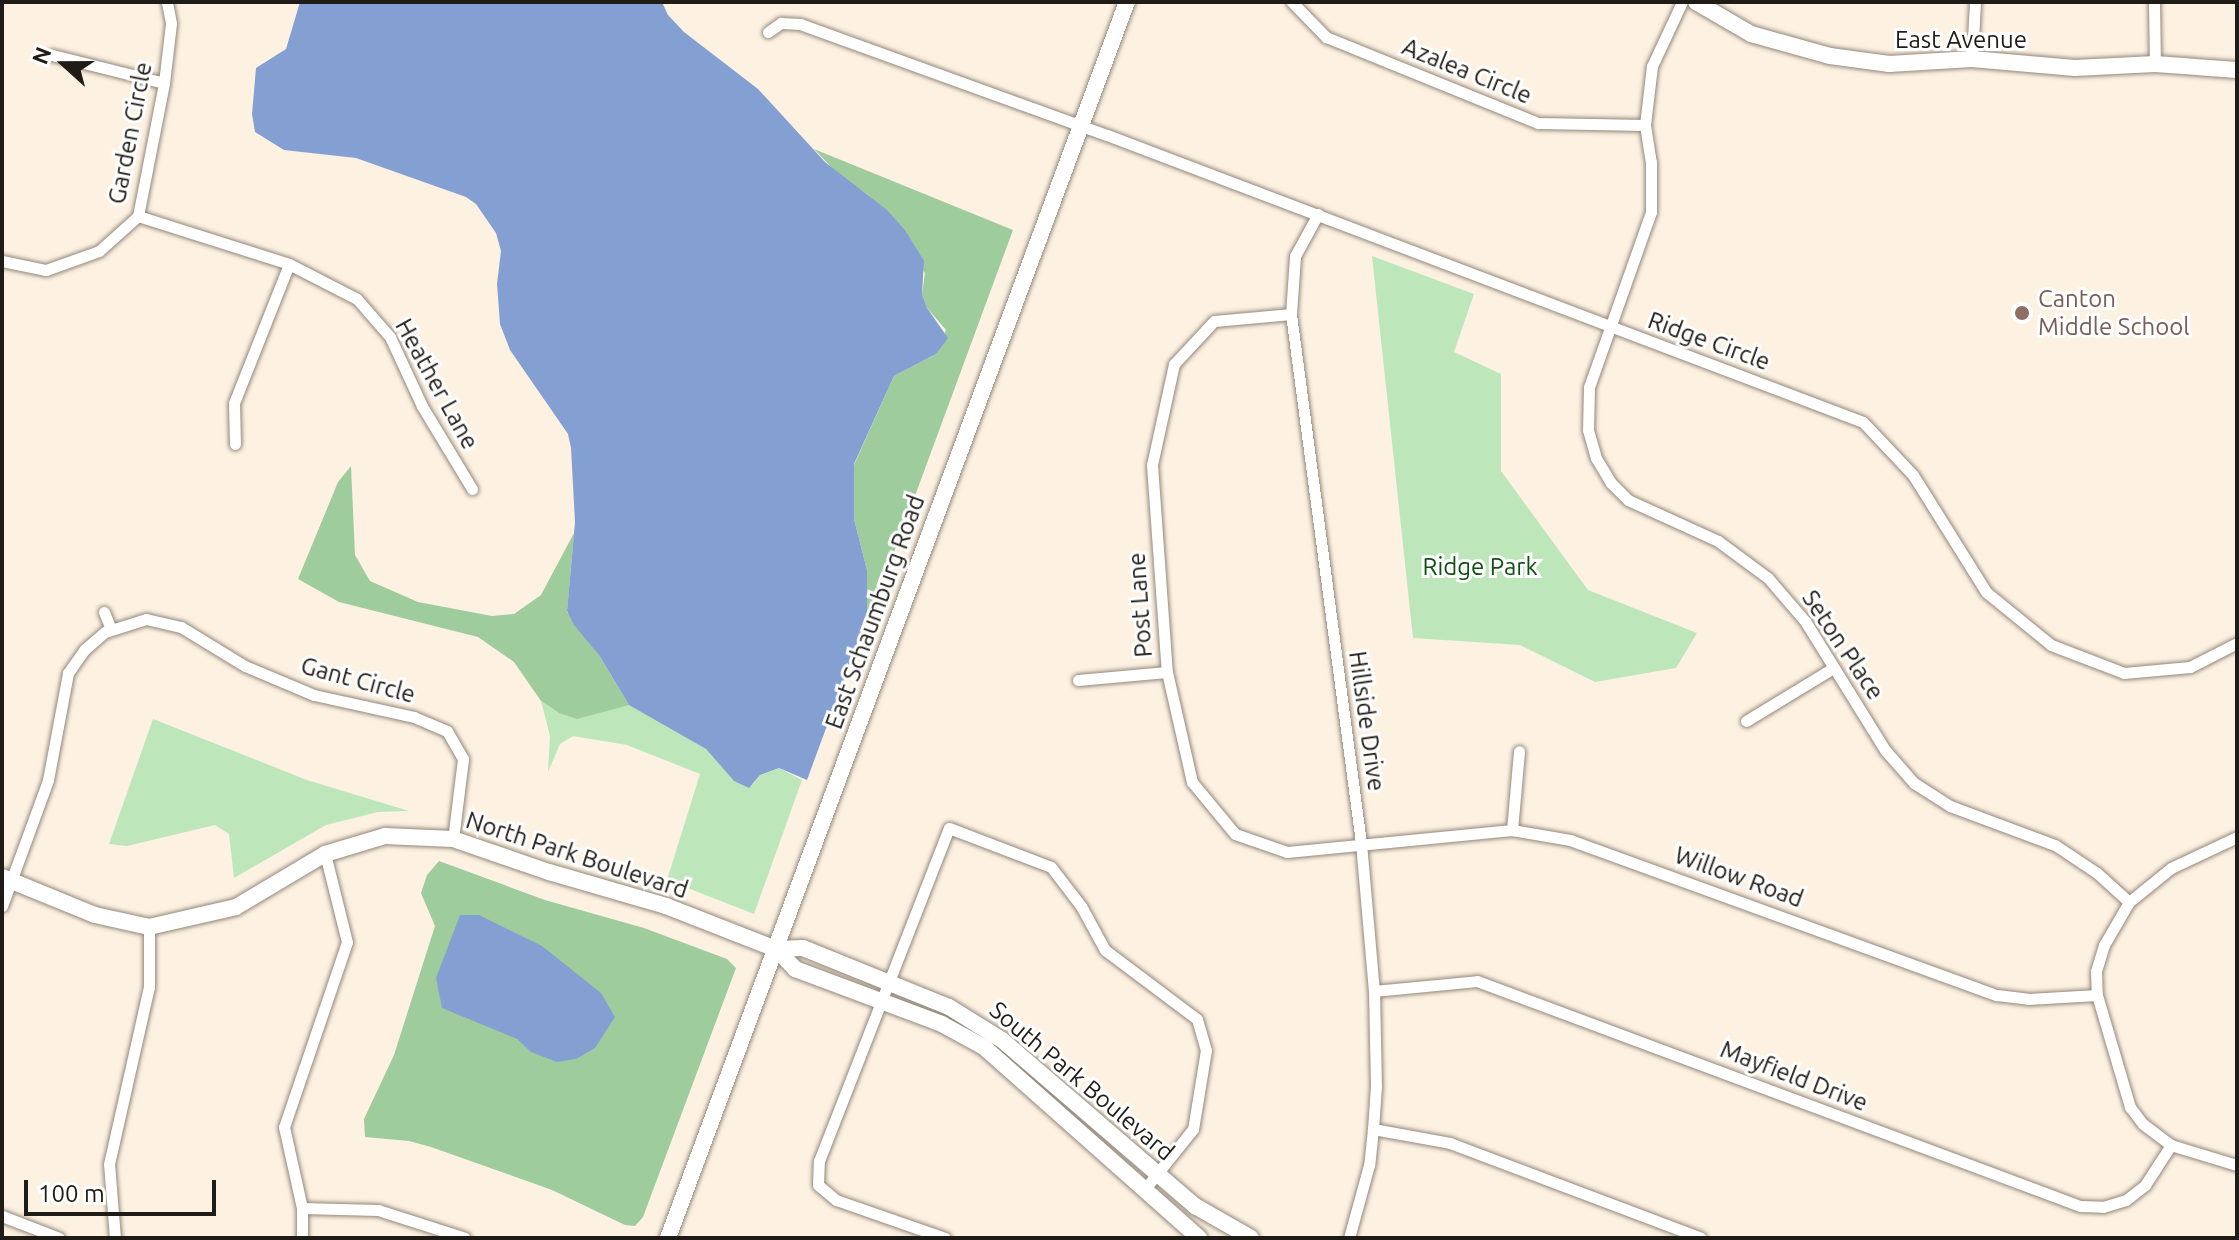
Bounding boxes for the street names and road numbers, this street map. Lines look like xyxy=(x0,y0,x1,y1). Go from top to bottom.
street label: East Avenue xyxy=(1895,26,2027,54)
street label: Azalea Circle xyxy=(1398,32,1536,110)
street label: Garden Circle xyxy=(102,60,158,206)
street label: Ridge Circle xyxy=(1644,306,1774,376)
street label: Heather Lane xyxy=(389,314,485,454)
street label: East Schaumburg Road xyxy=(819,491,931,733)
street label: Post Lane xyxy=(1122,552,1158,658)
street label: Seton Place xyxy=(1796,585,1890,705)
street label: Hillside Drive xyxy=(1343,649,1391,793)
street label: Gant Circle xyxy=(298,651,418,709)
street label: North Park Boulevard xyxy=(462,805,692,905)
street label: Willow Road xyxy=(1671,840,1807,914)
street label: South Park Boulevard xyxy=(984,995,1180,1167)
street label: Mayfield Drive xyxy=(1716,1035,1872,1117)

